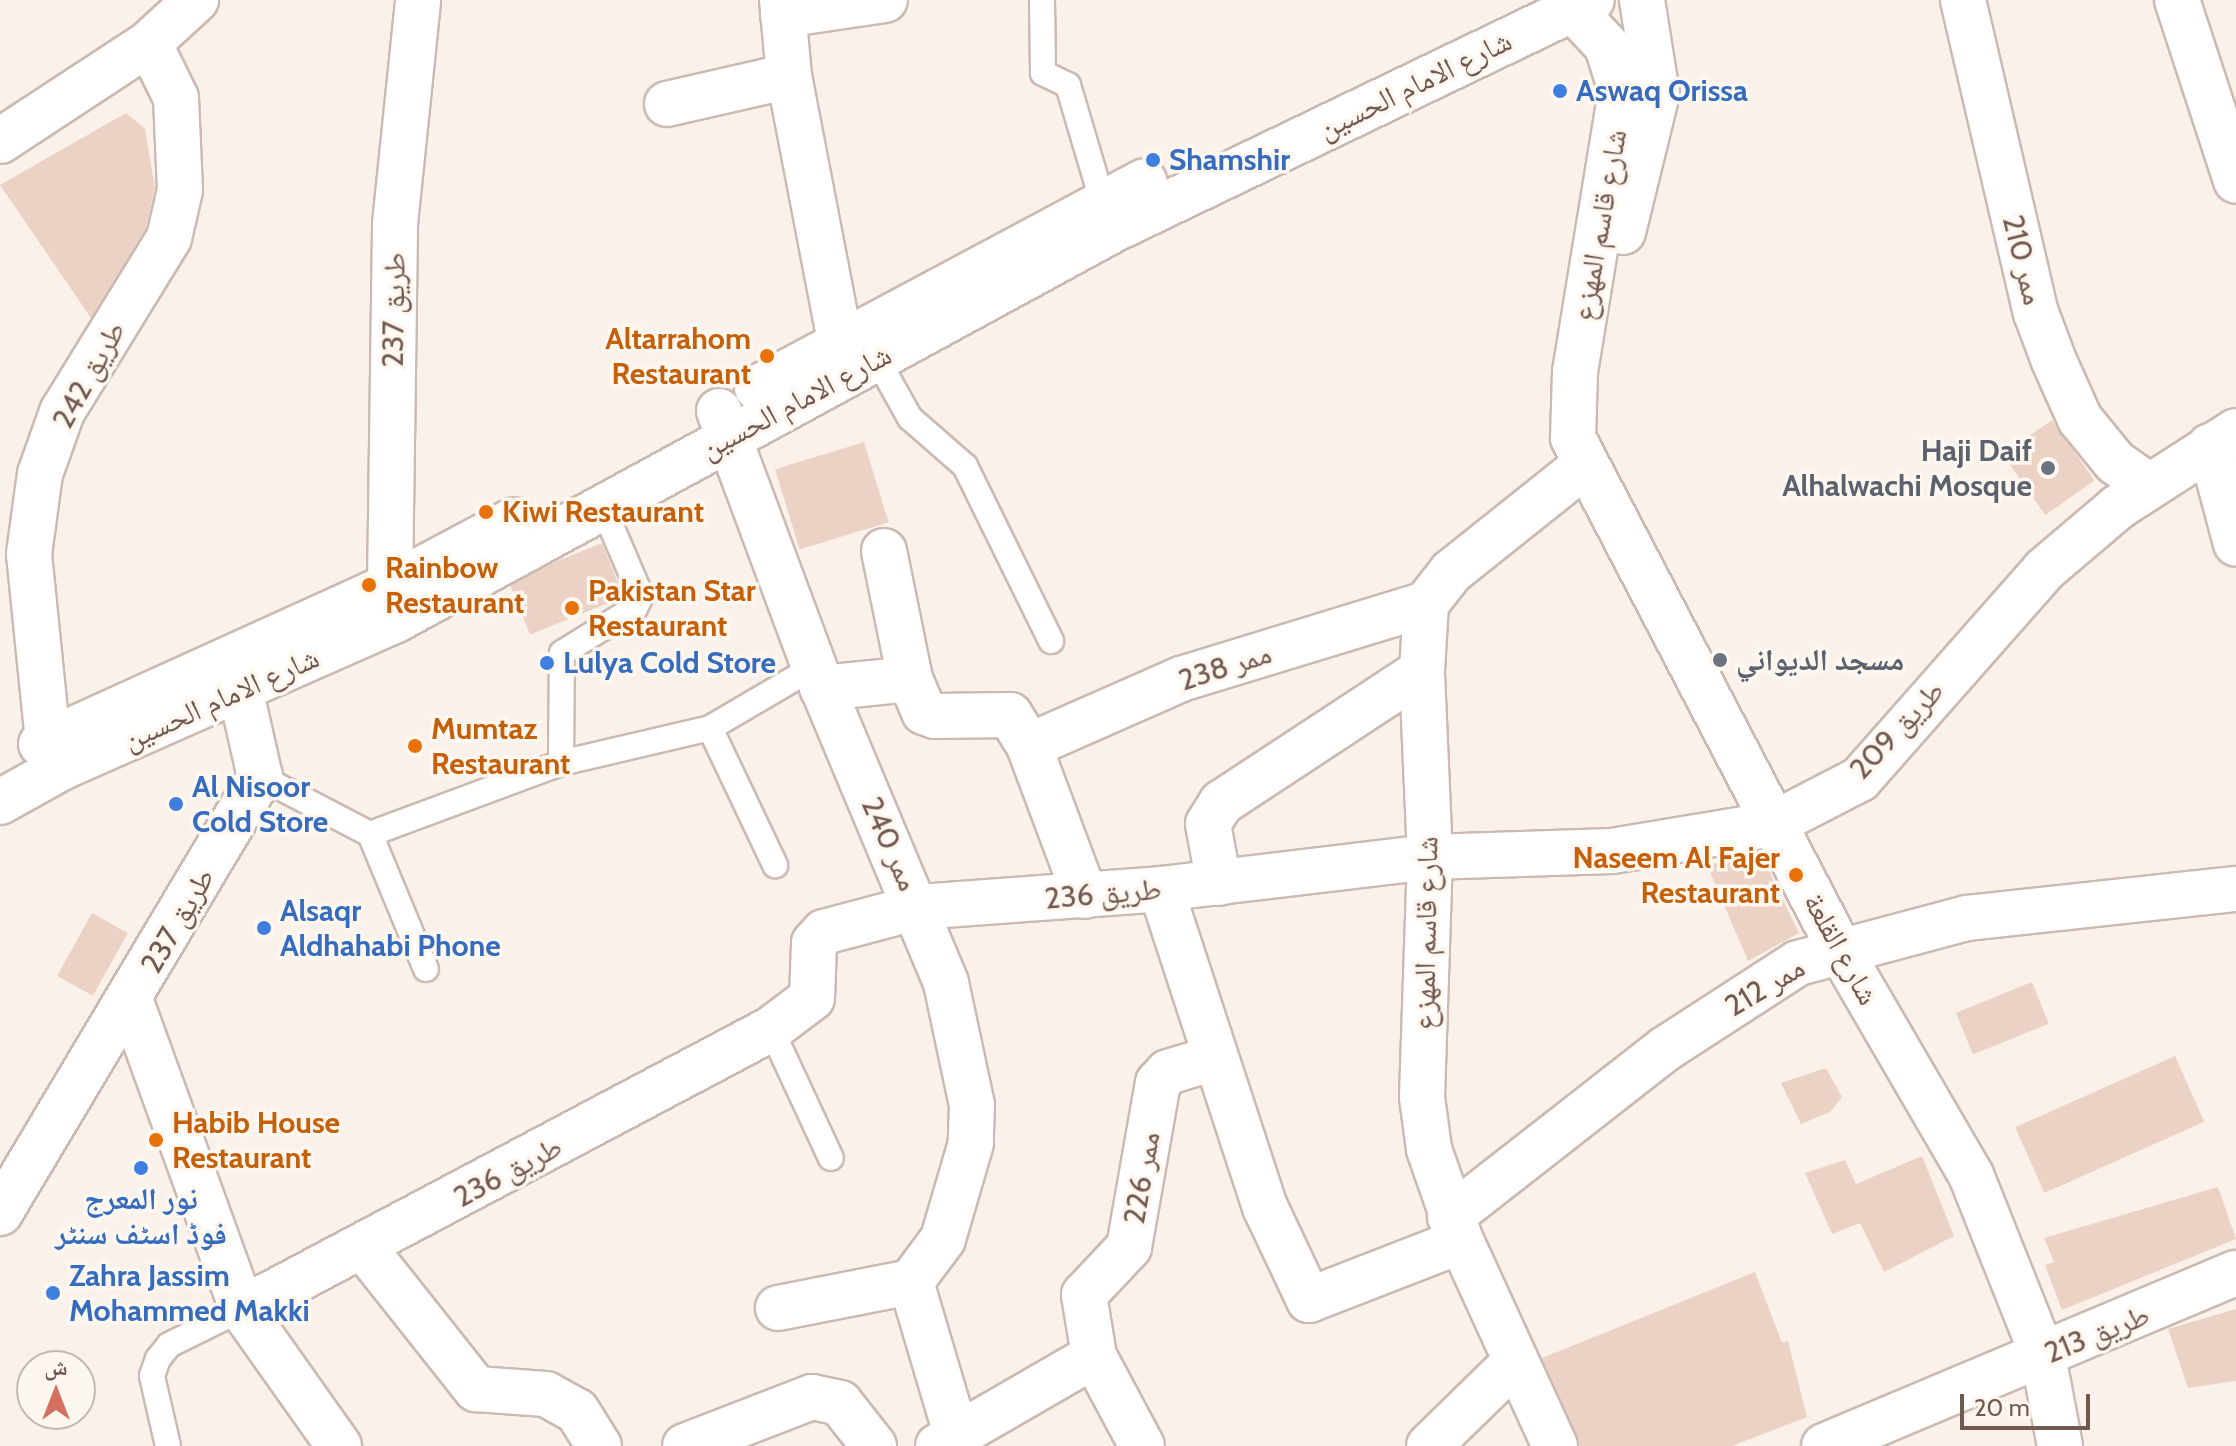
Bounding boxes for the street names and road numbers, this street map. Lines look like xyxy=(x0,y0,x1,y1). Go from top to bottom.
street label: شارع الامام الحسين xyxy=(1312,23,1518,147)
street label: شارع قاسم المهزع xyxy=(1565,126,1635,324)
street label: ممر 210 xyxy=(1994,211,2052,309)
street label: طريق 237 xyxy=(375,252,413,368)
street label: طريق 242 xyxy=(45,315,133,435)
street label: شارع الامام الحسين xyxy=(694,337,898,467)
street label: ممر 238 xyxy=(1174,635,1276,699)
street label: شارع الامام الحسين xyxy=(117,640,325,758)
street label: طريق 209 xyxy=(1842,673,1952,787)
street label: ممر 240 xyxy=(853,791,927,897)
street label: شارع قاسم المهزع xyxy=(1406,836,1446,1030)
street label: طريق 237 xyxy=(134,862,222,980)
street label: طريق 236 xyxy=(1043,871,1163,917)
street label: شارع القلعة xyxy=(1796,887,1886,1011)
street label: ممر 212 xyxy=(1719,949,1811,1025)
street label: طريق 236 xyxy=(448,1129,568,1215)
street label: ممر 226 xyxy=(1116,1129,1168,1227)
street label: طريق 213 xyxy=(2039,1297,2155,1371)

